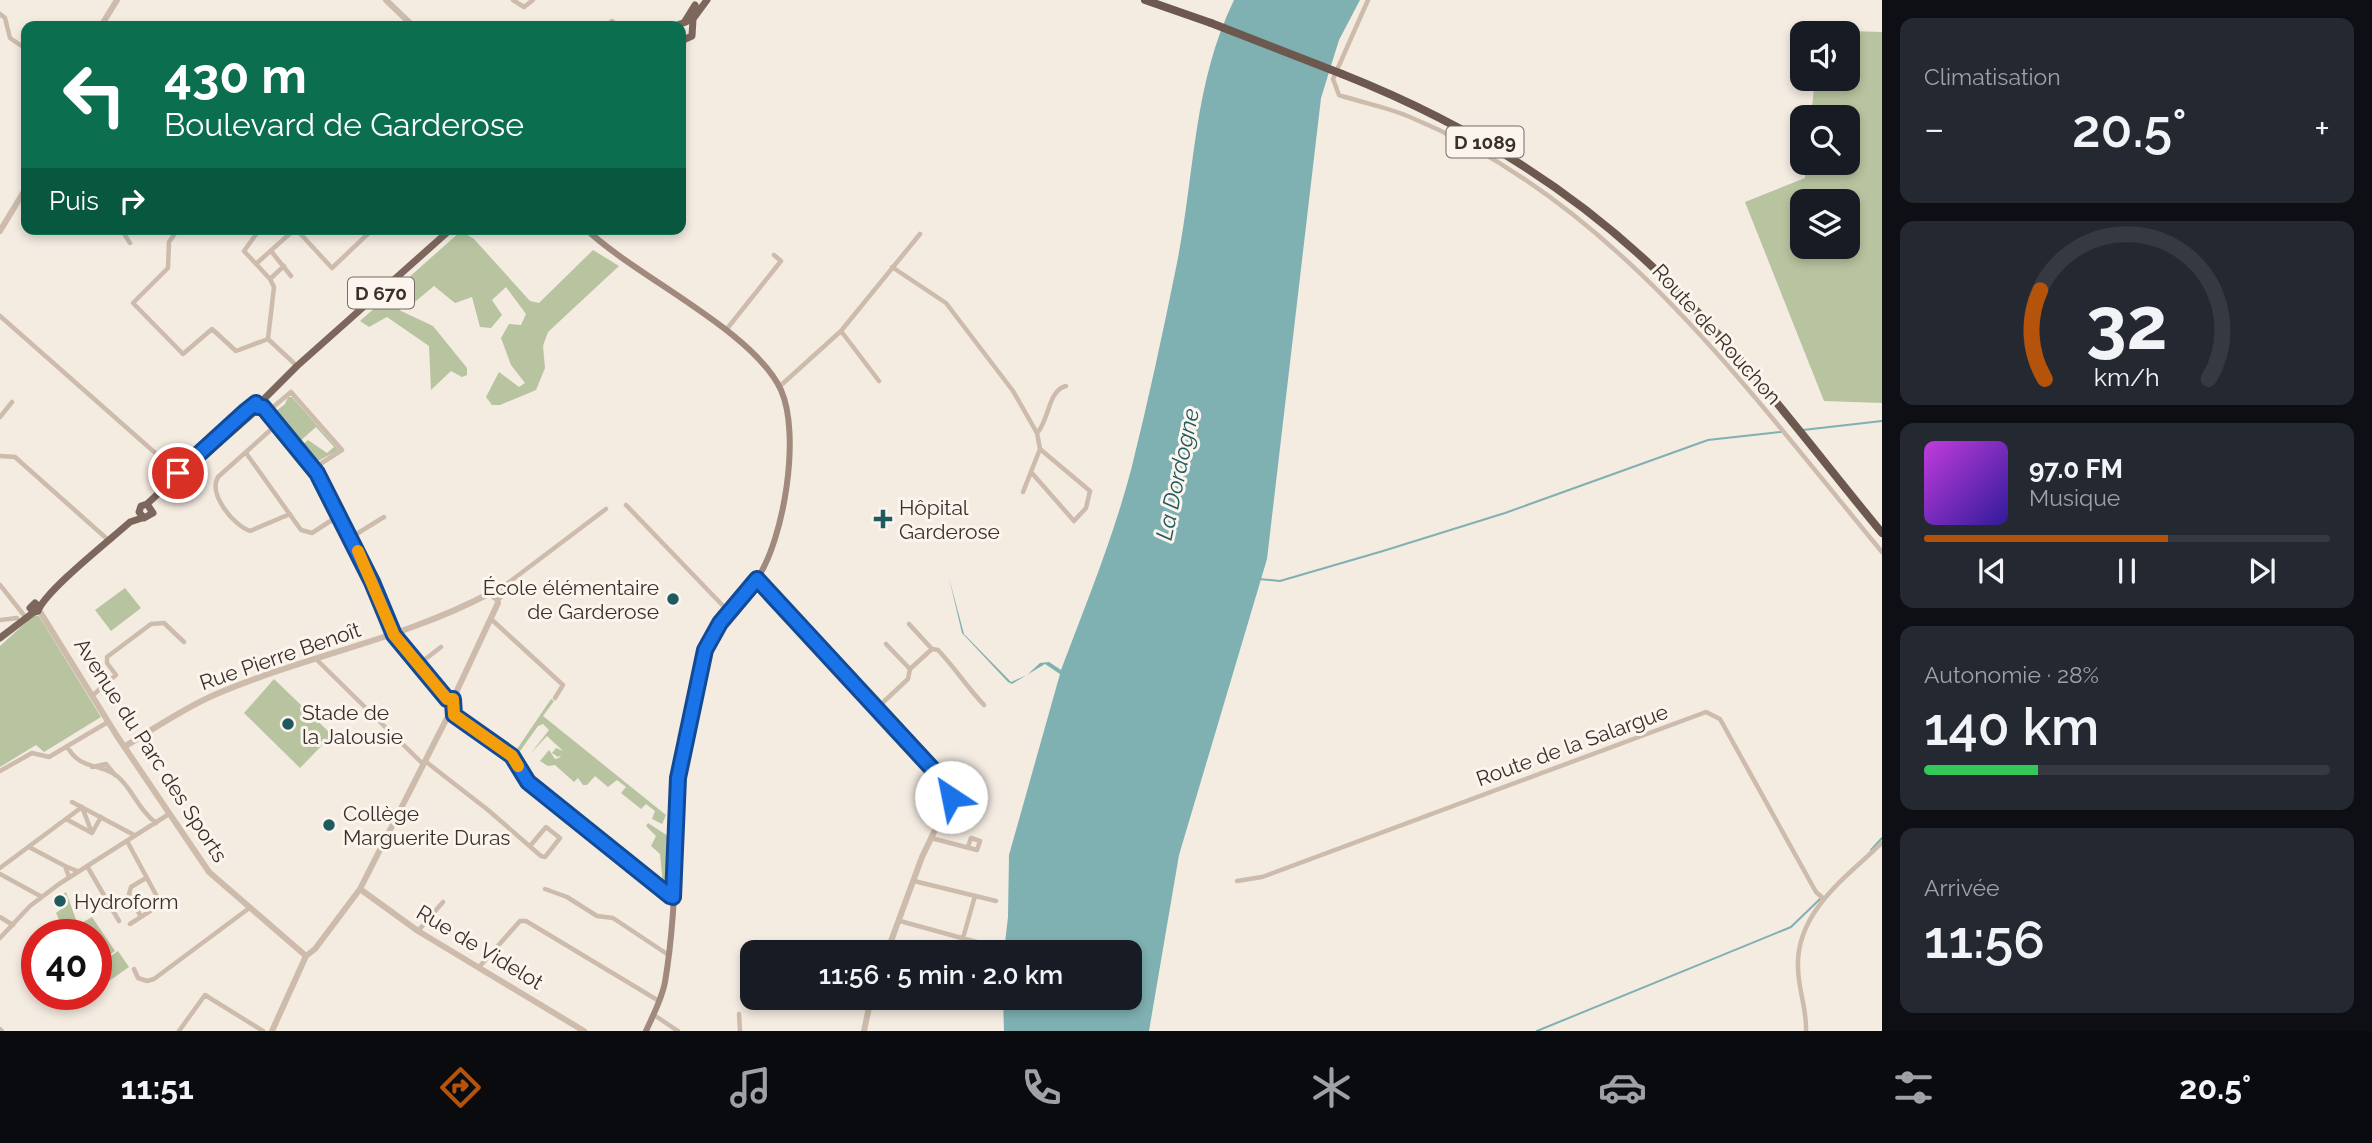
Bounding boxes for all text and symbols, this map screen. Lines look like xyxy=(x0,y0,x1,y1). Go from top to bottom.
map controls xyxy=(1790,21,1860,259)
button: sound xyxy=(1790,21,1860,91)
text: 430 m xyxy=(164,47,307,104)
icon: left xyxy=(49,49,140,140)
text: Climatisation xyxy=(1924,63,2061,90)
text: 20.5° xyxy=(2072,98,2187,159)
button: search xyxy=(1790,105,1860,175)
text: Boulevard de Garderose xyxy=(164,106,524,143)
text: − xyxy=(1924,106,1944,151)
text: + xyxy=(2314,106,2330,151)
road number: D 1089 xyxy=(1446,126,1524,158)
icon: right xyxy=(113,182,151,220)
text: Puis xyxy=(49,186,99,216)
button: layers xyxy=(1790,189,1860,259)
street label: Route de Rouchon xyxy=(1647,259,1787,409)
road number: D 670 xyxy=(348,278,414,308)
text: 32 xyxy=(2086,281,2168,366)
text: km/h xyxy=(2094,362,2160,392)
water label: La Dordogne xyxy=(1150,406,1204,542)
pin xyxy=(148,443,208,503)
icon: arrive xyxy=(159,454,197,492)
text: 97.0 FM xyxy=(2029,454,2123,484)
text: Musique xyxy=(2029,484,2120,511)
place label: Hôpital Garderose xyxy=(899,495,1000,544)
marker: Hôpital Garderose xyxy=(873,509,893,529)
icon: previous xyxy=(1973,552,2011,590)
icon: pause xyxy=(2108,552,2146,590)
icon: next xyxy=(2243,552,2281,590)
place label: École élémentaire de Garderose xyxy=(483,575,659,624)
marker: École élémentaire de Garderose xyxy=(665,591,681,607)
street label: Rue Pierre Benoît xyxy=(196,617,364,695)
street label: Avenue du Parc des Sports xyxy=(69,633,233,867)
text: Autonomie · 28% xyxy=(1924,661,2099,688)
text: 140 km xyxy=(1924,696,2099,757)
street label: Route de la Salargue xyxy=(1473,699,1671,791)
place label: Stade de la Jalousie xyxy=(302,700,403,749)
marker: Stade de la Jalousie xyxy=(280,716,296,732)
position arrow xyxy=(914,760,988,834)
place label: Collège Marguerite Duras xyxy=(343,801,511,850)
marker: Collège Marguerite Duras xyxy=(321,817,337,833)
text: Arrivée xyxy=(1924,874,2000,901)
place label: Hydroform xyxy=(74,889,179,914)
marker: Hydroform xyxy=(52,893,68,909)
street label: Rue de Videlot xyxy=(412,899,548,995)
text: 11:56 xyxy=(1924,909,2045,970)
speed limit sign: 40 xyxy=(21,919,112,1010)
text: 11:56 · 5 min · 2.0 km xyxy=(819,960,1063,990)
icon: directions xyxy=(436,1063,485,1112)
icon: music xyxy=(726,1063,775,1112)
icon: phone xyxy=(1017,1063,1066,1112)
icon: climate xyxy=(1307,1063,1356,1112)
icon: car xyxy=(1598,1063,1647,1112)
icon: filters xyxy=(1889,1063,1938,1112)
text: 11:51 xyxy=(121,1069,194,1106)
text: 20.5° xyxy=(2179,1069,2251,1106)

